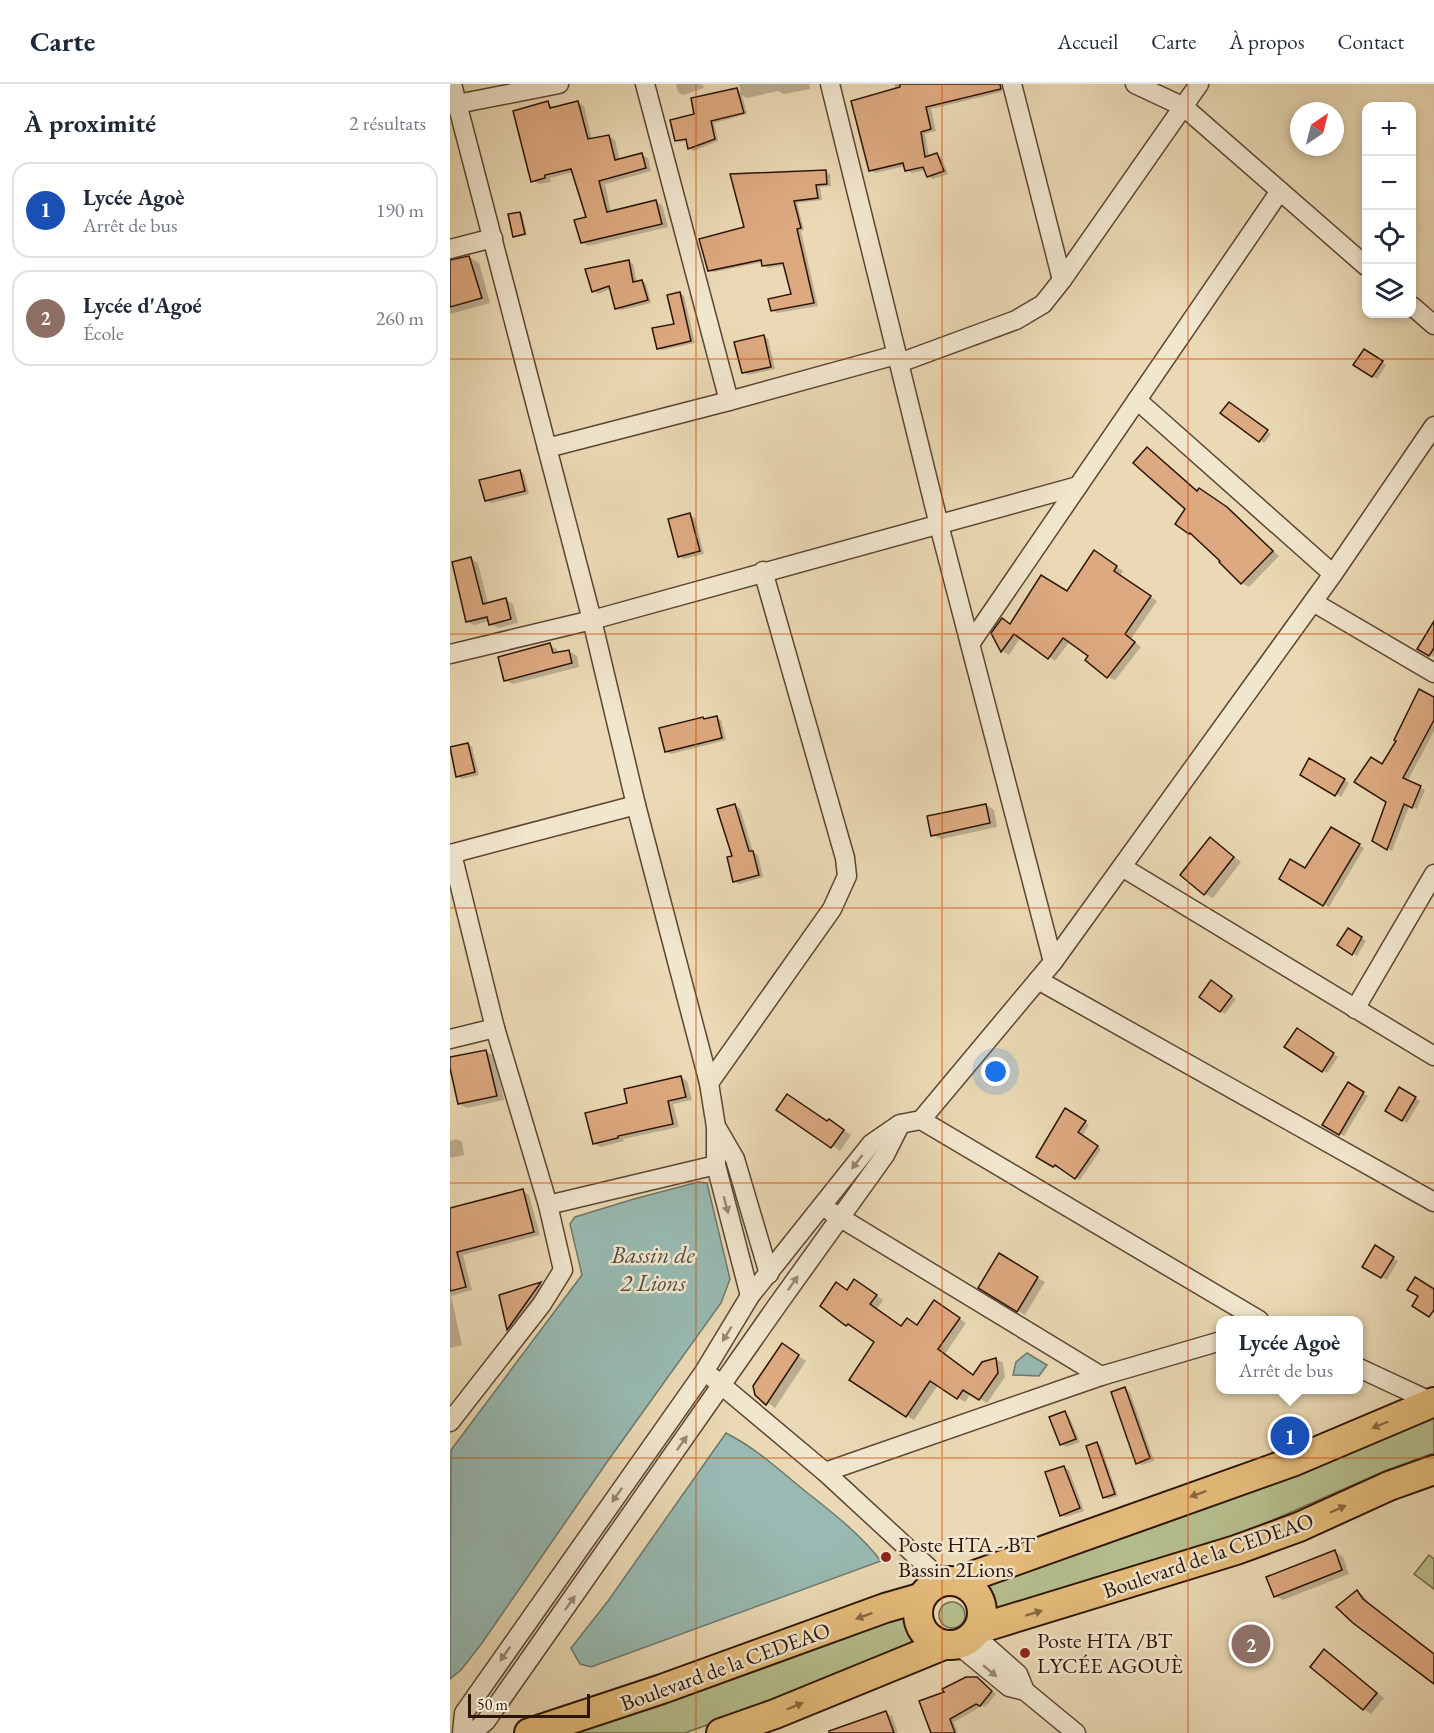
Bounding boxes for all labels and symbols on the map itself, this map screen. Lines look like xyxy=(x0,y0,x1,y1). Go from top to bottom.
north arrow xyxy=(1290,102,1344,156)
your location xyxy=(981,1057,1010,1086)
one-way arrow xyxy=(851,1154,864,1170)
one-way arrow xyxy=(722,1196,731,1214)
water label: Bassin de 2 Lions xyxy=(610,1239,696,1298)
one-way arrow xyxy=(787,1275,799,1291)
one-way arrow xyxy=(722,1326,733,1342)
pin: 1 xyxy=(1270,1414,1310,1458)
one-way arrow xyxy=(1371,1420,1389,1430)
one-way arrow xyxy=(676,1436,688,1452)
one-way arrow xyxy=(611,1487,623,1503)
one-way arrow xyxy=(1189,1490,1207,1500)
one-way arrow xyxy=(1329,1504,1347,1514)
street label: Boulevard de la CEDEAO xyxy=(1099,1506,1317,1605)
place label: Poste HTA - BT Bassin 2Lions xyxy=(898,1530,1035,1584)
marker: Poste HTA - BT Bassin 2Lions xyxy=(879,1550,893,1564)
one-way arrow xyxy=(564,1595,576,1611)
one-way arrow xyxy=(1025,1608,1043,1617)
one-way arrow xyxy=(855,1612,873,1622)
street label: Boulevard de la CEDEAO xyxy=(616,1615,834,1718)
pin: 2 xyxy=(1232,1622,1270,1666)
place label: Poste HTA /BT LYCÉE AGOUÈ xyxy=(1037,1626,1183,1680)
one-way arrow xyxy=(499,1646,511,1662)
marker: Poste HTA /BT LYCÉE AGOUÈ xyxy=(1018,1646,1032,1660)
one-way arrow xyxy=(982,1664,997,1677)
scale bar xyxy=(468,1691,590,1718)
one-way arrow xyxy=(787,1701,805,1711)

